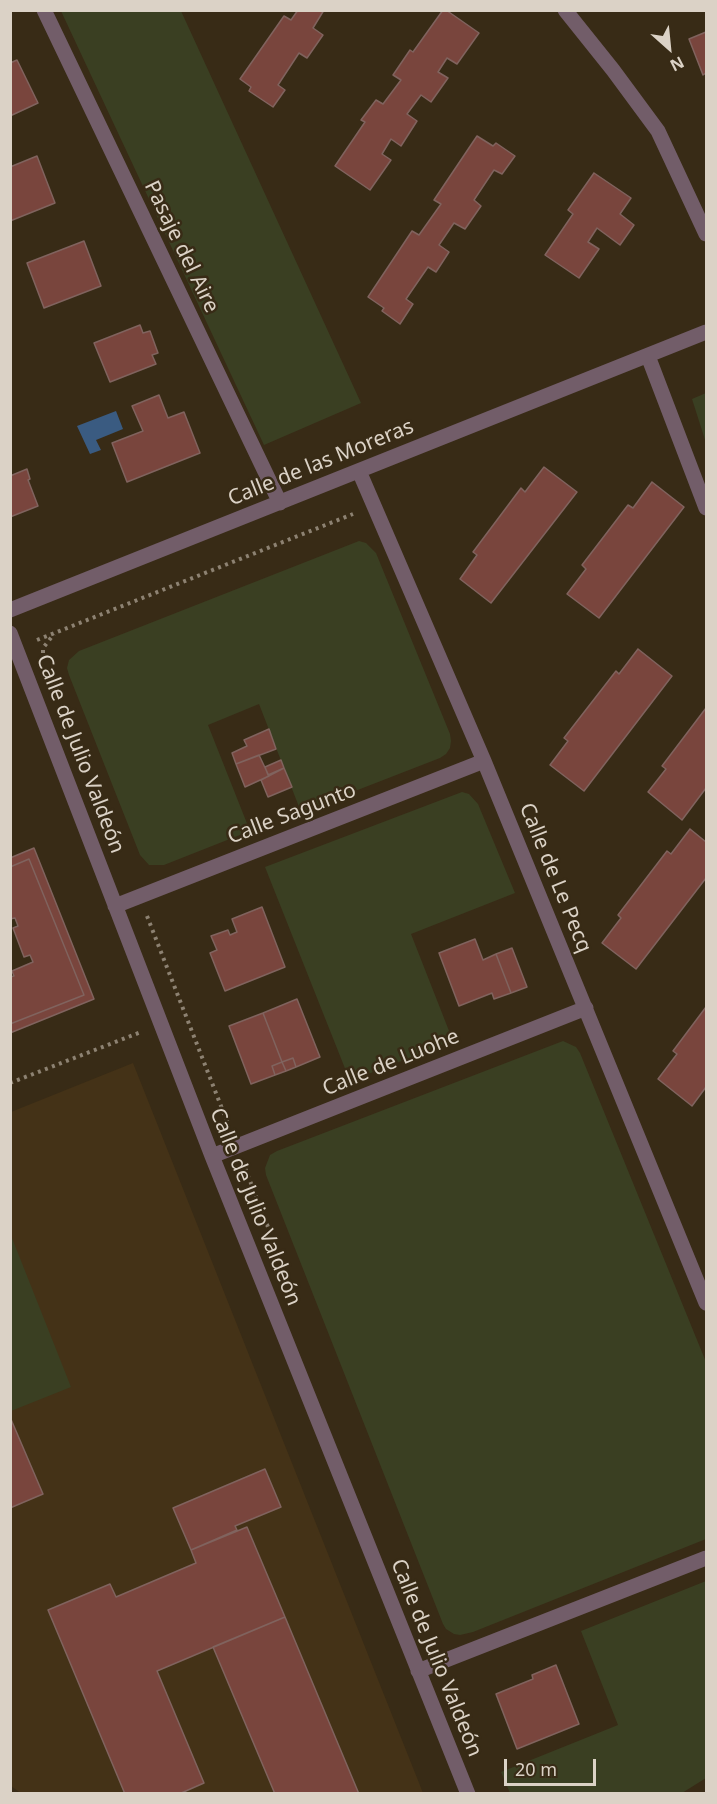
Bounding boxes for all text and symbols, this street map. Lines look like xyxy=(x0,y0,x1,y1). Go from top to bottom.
north arrow xyxy=(639,18,699,78)
text: N xyxy=(666,51,688,77)
street label: Pasaje del Aire xyxy=(138,177,224,317)
street label: Calle de las Moreras xyxy=(224,414,418,512)
street label: Calle de Julio Valdeón xyxy=(30,651,130,857)
street label: Calle Sagunto xyxy=(224,778,360,850)
street label: Calle de Le Pecq xyxy=(513,799,597,957)
street label: Calle de Luohe xyxy=(319,1024,463,1102)
street label: Calle de Julio Valdeón xyxy=(204,1104,306,1310)
street label: Calle de Julio Valdeón xyxy=(385,1555,487,1761)
scale bar xyxy=(507,1747,598,1785)
text: 20 m xyxy=(515,1757,557,1781)

